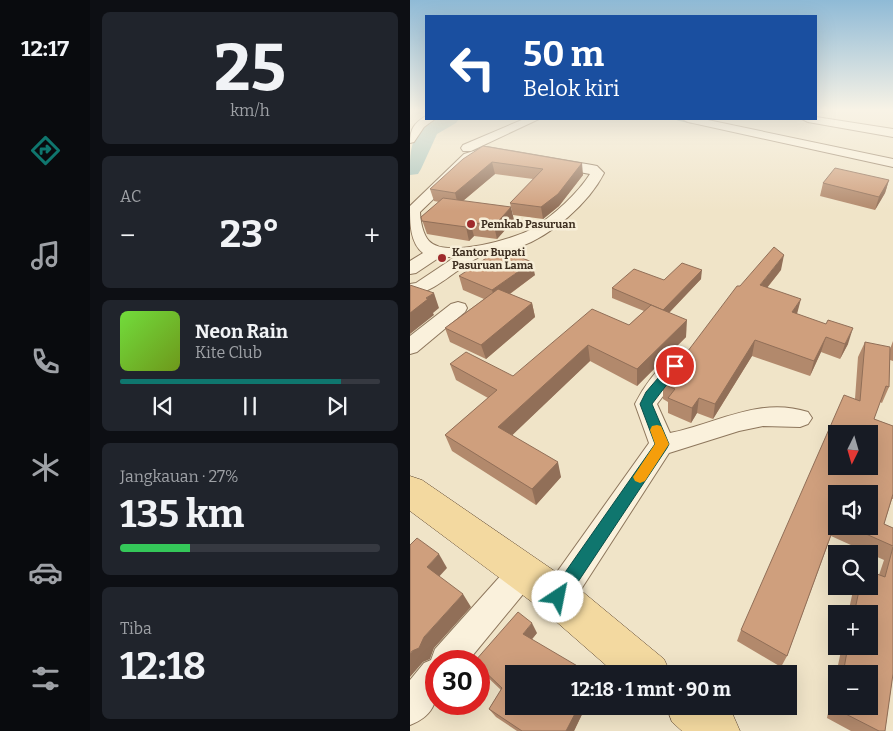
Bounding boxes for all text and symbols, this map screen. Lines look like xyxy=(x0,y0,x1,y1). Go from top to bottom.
text: 25 xyxy=(214,29,286,107)
text: 50 m xyxy=(523,33,604,75)
text: 12:17 xyxy=(21,35,69,62)
icon: left xyxy=(440,35,505,100)
text: Belok kiri xyxy=(523,75,619,102)
text: km/h xyxy=(230,101,270,120)
icon: directions xyxy=(28,133,63,168)
text: AC xyxy=(120,187,141,206)
text: 23° xyxy=(220,211,280,257)
marker: Pemkab Pasuruan xyxy=(465,218,477,230)
place label: Pemkab Pasuruan xyxy=(481,218,576,231)
text: − xyxy=(120,219,135,252)
text: + xyxy=(364,219,380,252)
icon: music xyxy=(28,238,63,273)
place label: Kantor Bupati Pasuruan Lama xyxy=(452,246,534,272)
marker: Kantor Bupati Pasuruan Lama xyxy=(436,252,448,264)
text: Neon Rain xyxy=(195,320,288,343)
text: Kite Club xyxy=(195,343,262,362)
icon: phone xyxy=(28,344,63,379)
pin xyxy=(654,345,696,387)
icon: arrive xyxy=(661,352,689,380)
icon: previous xyxy=(149,392,177,420)
icon: pause xyxy=(236,392,264,420)
icon: next xyxy=(323,392,351,420)
north arrow xyxy=(828,425,878,475)
map controls xyxy=(828,425,878,715)
icon: climate xyxy=(28,450,63,485)
text: Jangkauan · 27% xyxy=(120,467,239,486)
button: sound xyxy=(828,485,878,535)
text: 135 km xyxy=(120,491,244,537)
button: search xyxy=(828,545,878,595)
icon: car xyxy=(28,555,63,590)
position arrow xyxy=(531,570,583,622)
button: + xyxy=(828,605,878,655)
text: Tiba xyxy=(120,619,152,638)
text: 12:18 xyxy=(120,643,206,689)
speed limit sign: 30 xyxy=(425,650,490,715)
icon: filters xyxy=(28,661,63,696)
button: − xyxy=(828,665,878,715)
text: 12:18 · 1 mnt · 90 m xyxy=(571,678,731,701)

